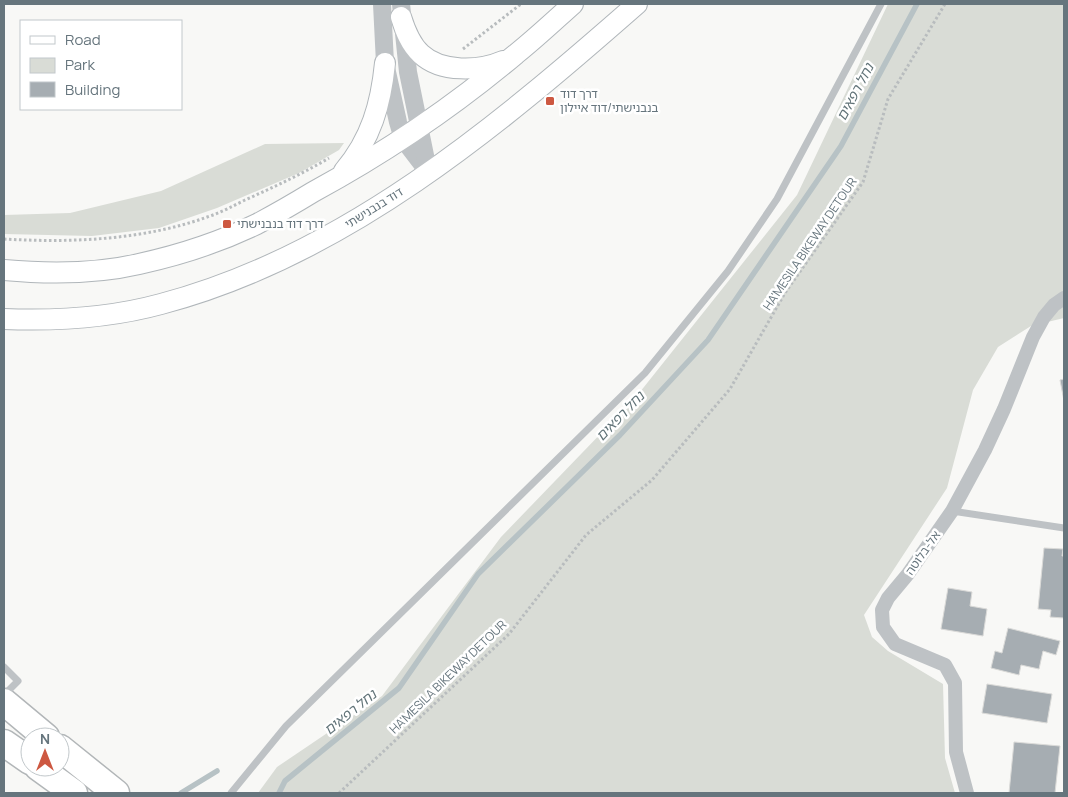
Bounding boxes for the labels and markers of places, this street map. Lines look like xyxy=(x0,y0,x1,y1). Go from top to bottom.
place label: דרך דוד בנבנישתי/דוד איילון xyxy=(560,85,659,116)
marker: דרך דוד בנבנישתי/דוד איילון xyxy=(544,95,556,107)
place label: דרך דוד בנבנישתי xyxy=(237,215,324,232)
marker: דרך דוד בנבנישתי xyxy=(221,218,233,230)

